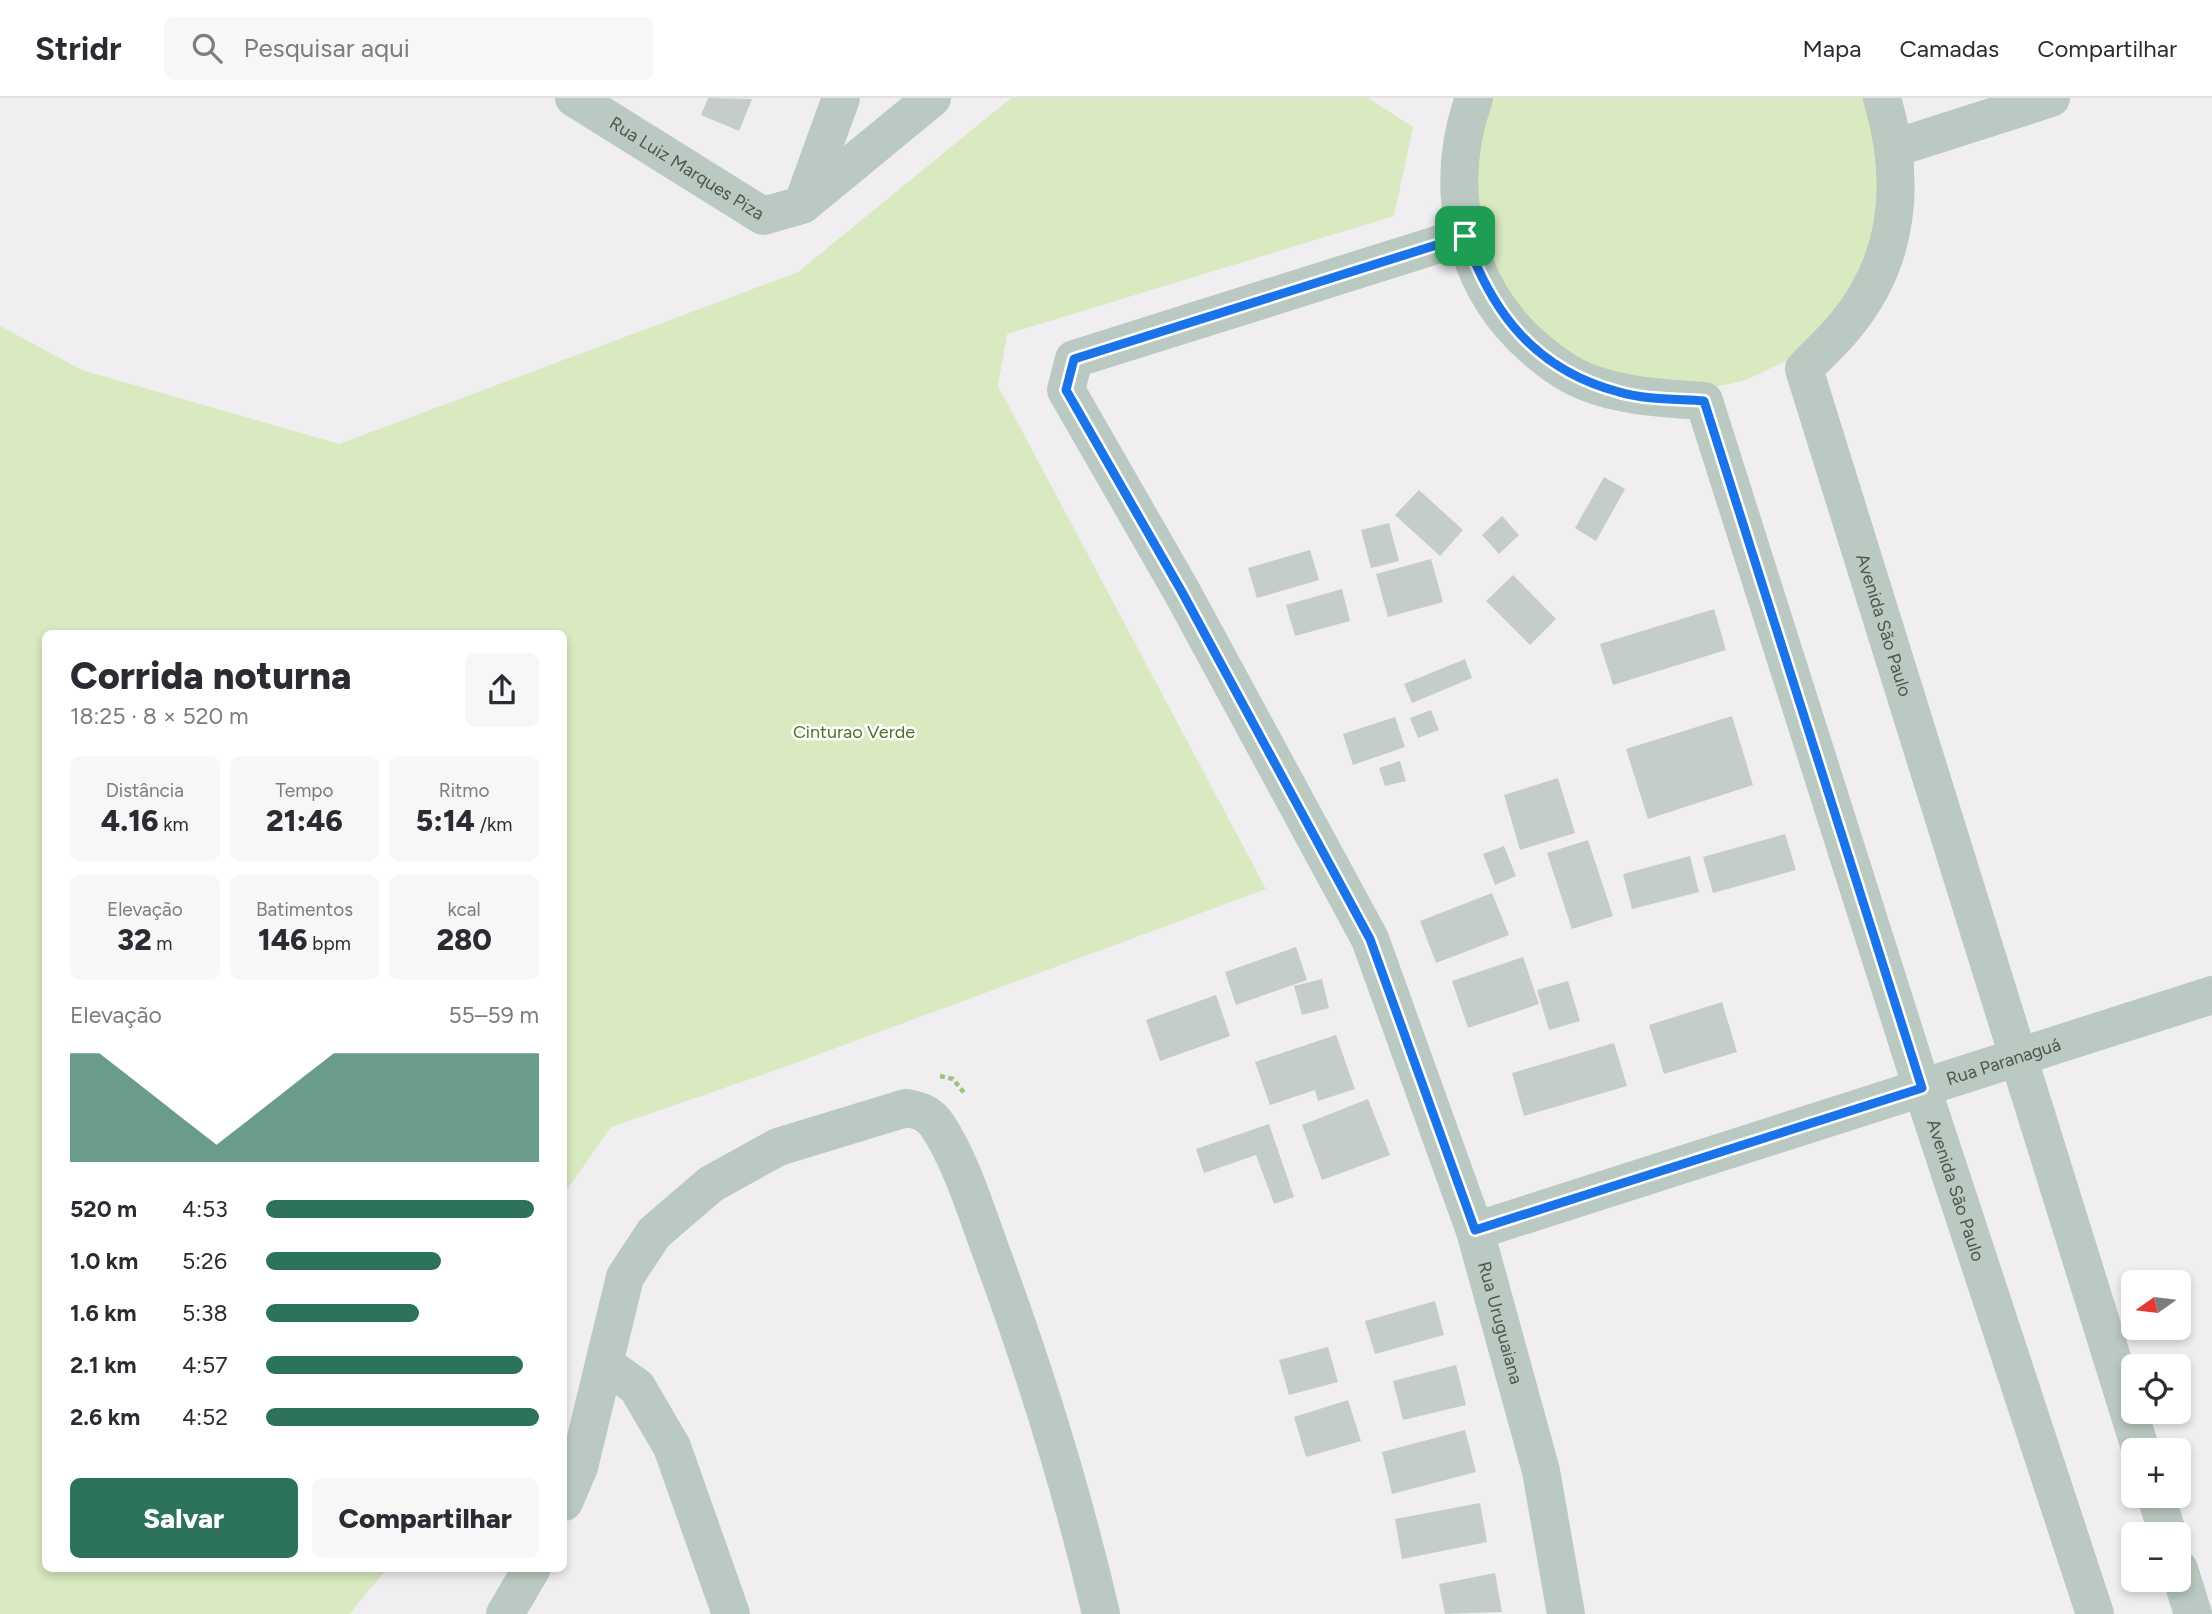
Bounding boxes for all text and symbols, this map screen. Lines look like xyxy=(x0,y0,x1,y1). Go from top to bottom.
search box xyxy=(164,17,654,80)
text: Stridr xyxy=(35,29,122,68)
icon: search xyxy=(188,29,226,67)
text: Pesquisar aqui xyxy=(244,32,410,64)
text: Mapa xyxy=(1802,34,1861,63)
text: Camadas xyxy=(1899,34,1999,63)
text: Compartilhar xyxy=(2037,34,2177,63)
street label: Rua Luiz Marques Piza xyxy=(605,112,768,225)
pin xyxy=(1435,206,1495,266)
icon: arrive xyxy=(1446,217,1484,255)
street label: Avenida São Paulo xyxy=(1851,551,1916,699)
text: Corrida noturna xyxy=(70,653,352,699)
button: share xyxy=(465,653,539,727)
text: 18:25 · 8 × 520 m xyxy=(70,702,249,730)
park label: Cinturao Verde xyxy=(793,721,915,743)
text: Distância xyxy=(106,779,184,802)
text: Tempo xyxy=(275,779,334,802)
text: Ritmo xyxy=(439,779,490,802)
text: 4.16 xyxy=(101,802,159,839)
text: 21:46 xyxy=(266,802,343,839)
text: 5:14 xyxy=(416,802,475,839)
text: km xyxy=(159,813,189,836)
text: /km xyxy=(475,813,513,836)
text: Elevação xyxy=(107,898,183,921)
text: Batimentos xyxy=(256,898,353,921)
text: kcal xyxy=(448,898,481,921)
text: 32 xyxy=(117,921,152,958)
text: 146 xyxy=(258,921,308,958)
text: 280 xyxy=(436,921,492,958)
text: m xyxy=(152,932,173,955)
text: bpm xyxy=(308,932,351,955)
text: Elevação xyxy=(70,1001,162,1029)
text: 55–59 m xyxy=(448,1001,539,1029)
street label: Rua Paranaguá xyxy=(1944,1033,2063,1090)
street label: Avenida São Paulo xyxy=(1922,1116,1989,1264)
text: 520 m xyxy=(70,1195,137,1223)
text: 4:53 xyxy=(182,1195,228,1223)
text: 1.0 km xyxy=(70,1247,138,1275)
text: 5:26 xyxy=(182,1247,227,1275)
street label: Rua Uruguaiana xyxy=(1473,1259,1528,1387)
north arrow xyxy=(2121,1270,2191,1340)
map controls xyxy=(2121,1270,2191,1592)
text: 1.6 km xyxy=(70,1299,137,1327)
text: 5:38 xyxy=(182,1299,228,1327)
text: 2.1 km xyxy=(70,1351,137,1379)
text: 4:57 xyxy=(182,1351,228,1379)
button: locate xyxy=(2121,1354,2191,1424)
text: 2.6 km xyxy=(70,1403,140,1431)
text: 4:52 xyxy=(182,1403,228,1431)
button: + xyxy=(2121,1438,2191,1508)
button: Salvar xyxy=(70,1478,298,1558)
button: Compartilhar xyxy=(312,1478,539,1558)
button: − xyxy=(2121,1522,2191,1592)

